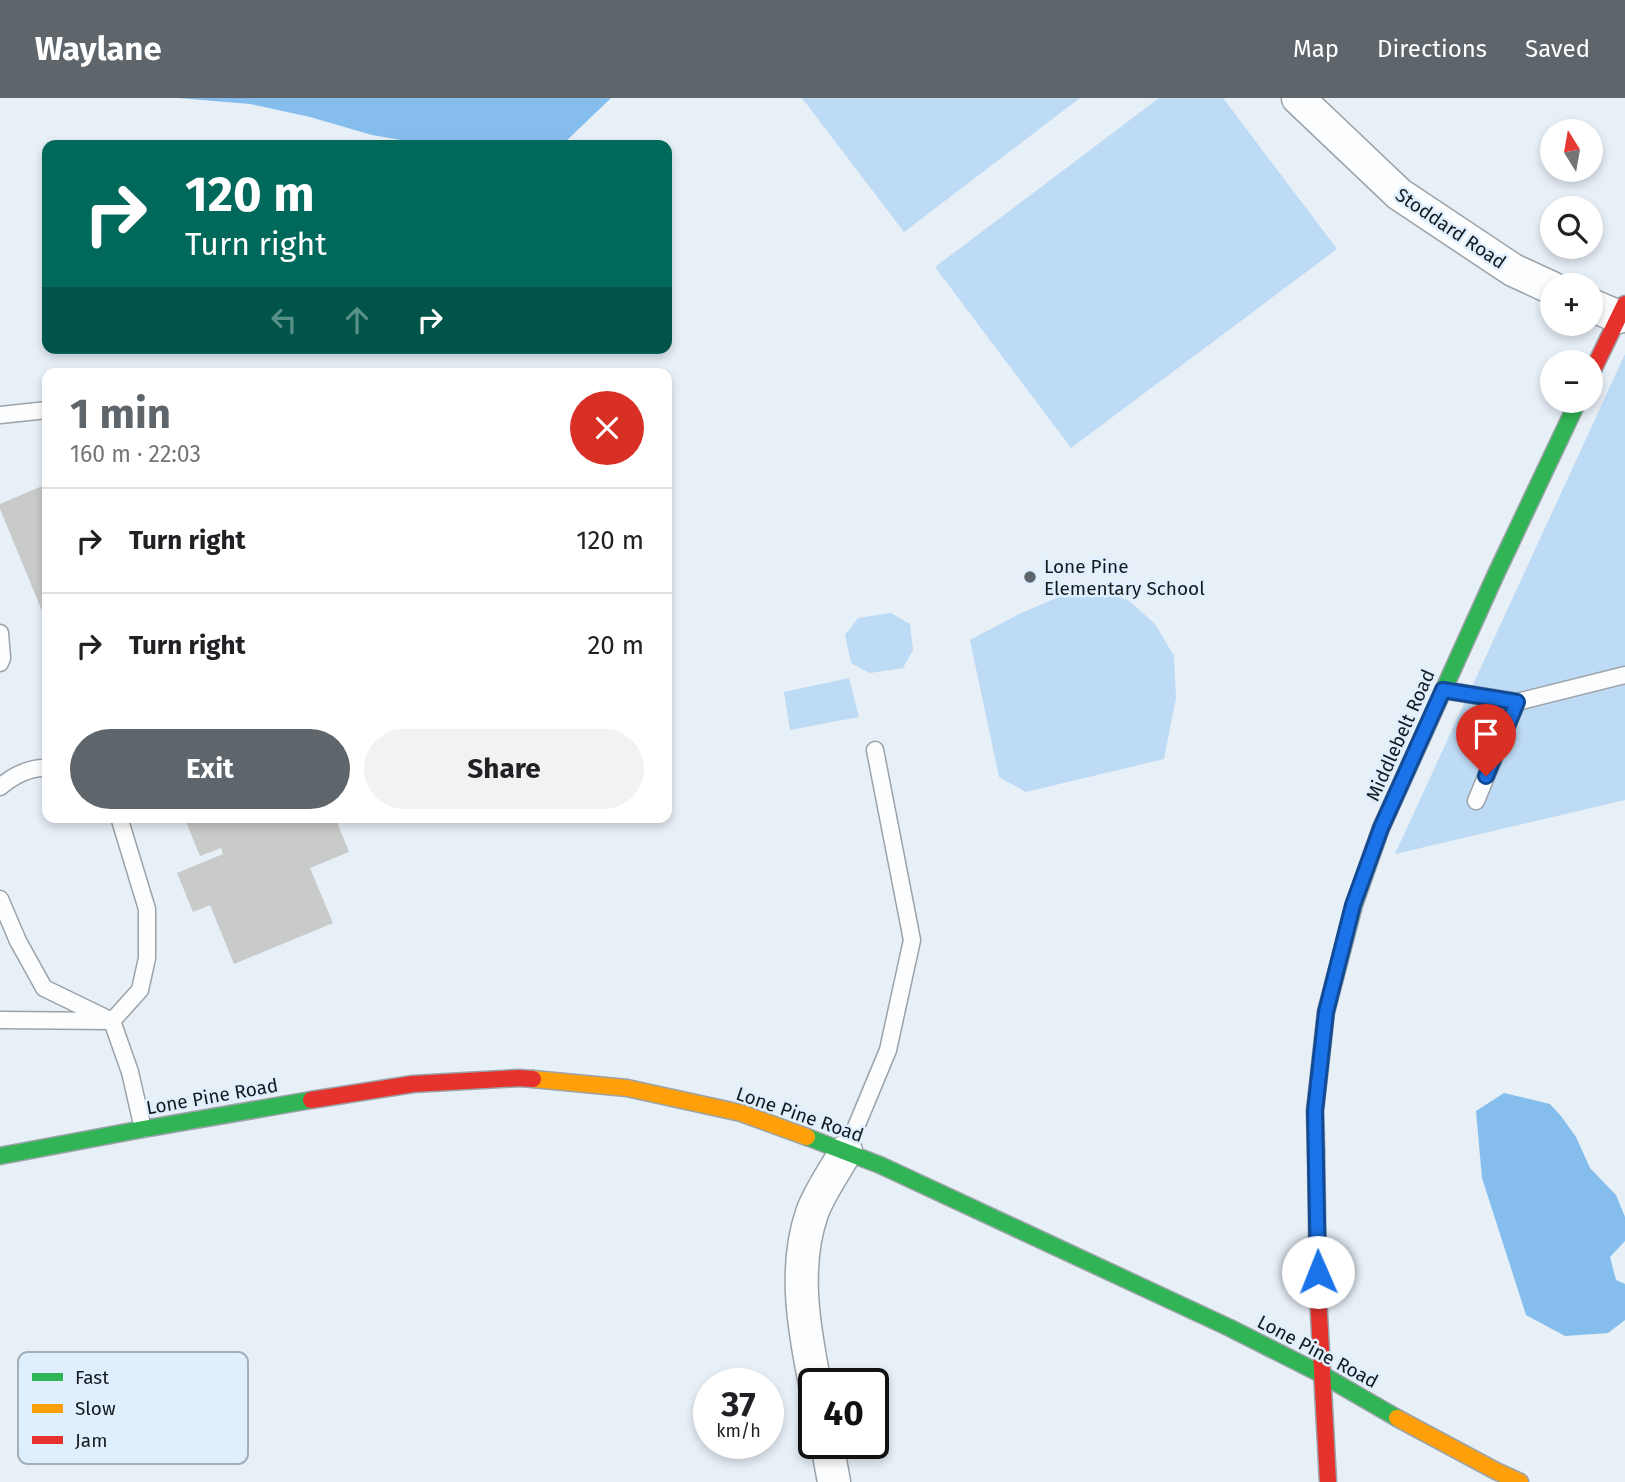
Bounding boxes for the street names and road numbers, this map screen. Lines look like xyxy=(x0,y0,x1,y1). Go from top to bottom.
street label: Stoddard Road xyxy=(1391,183,1510,274)
street label: Middlebelt Road xyxy=(1361,666,1440,805)
street label: Lone Pine Road xyxy=(144,1074,280,1119)
street label: Lone Pine Road xyxy=(733,1082,867,1147)
street label: Lone Pine Road xyxy=(1253,1310,1382,1393)

